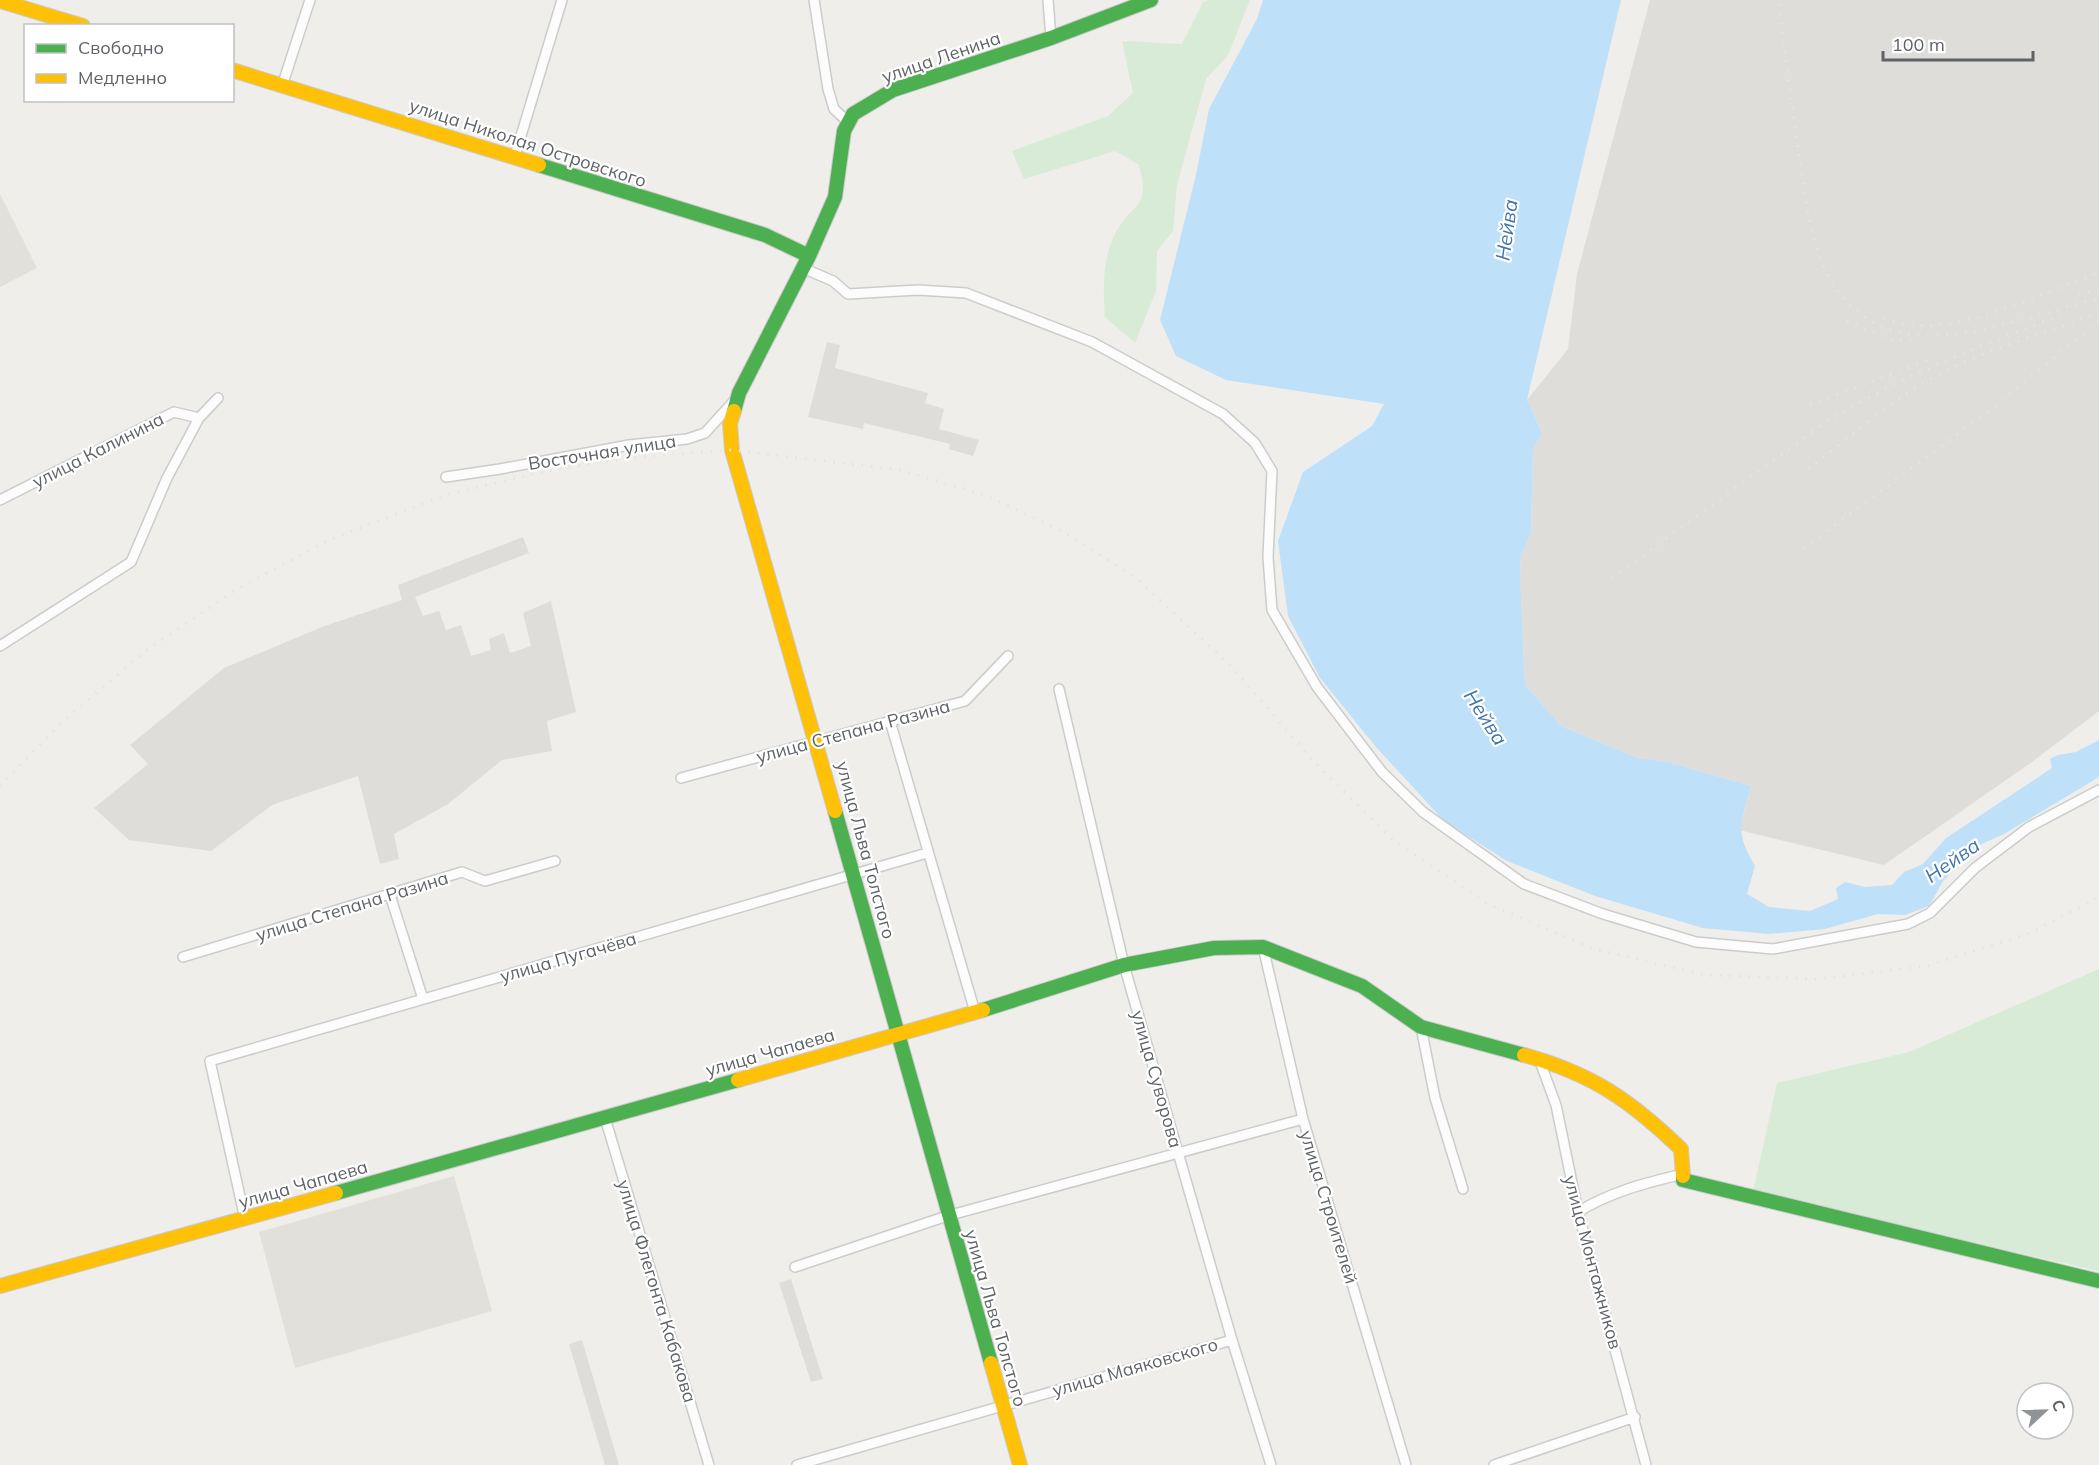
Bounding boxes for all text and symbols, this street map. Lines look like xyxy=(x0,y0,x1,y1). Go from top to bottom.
legend xyxy=(24,24,234,102)
scale bar xyxy=(1883,24,2033,62)
street label: улица Ленина xyxy=(879,26,1003,88)
text: 100 m xyxy=(1892,33,1945,56)
text: Свободно xyxy=(78,36,164,59)
text: Медленно xyxy=(78,66,167,89)
street label: улица Николая Островского xyxy=(406,94,650,192)
water label: Нейва xyxy=(1489,198,1523,262)
street label: улица Калинина xyxy=(28,407,168,493)
street label: Восточная улица xyxy=(526,429,678,475)
water label: Нейва xyxy=(1459,684,1513,750)
street label: улица Степана Разина xyxy=(754,694,952,768)
street label: улица Льва Толстого xyxy=(831,759,901,941)
water label: Нейва xyxy=(1920,832,1984,888)
street label: улица Степана Разина xyxy=(253,866,451,946)
street label: улица Пугачёва xyxy=(497,927,639,987)
street label: улица Суворова xyxy=(1126,1008,1188,1150)
street label: улица Чапаева xyxy=(703,1023,837,1081)
street label: улица Строителей xyxy=(1295,1128,1363,1286)
street label: улица Чапаева xyxy=(236,1155,370,1213)
street label: улица Монтажников xyxy=(1559,1172,1627,1352)
street label: улица Флегонта Кабакова xyxy=(612,1177,702,1405)
street label: улица Льва Толстого xyxy=(960,1227,1032,1409)
street label: улица Маяковского xyxy=(1049,1332,1221,1402)
north arrow xyxy=(2015,1381,2075,1441)
text: С xyxy=(2048,1397,2070,1414)

